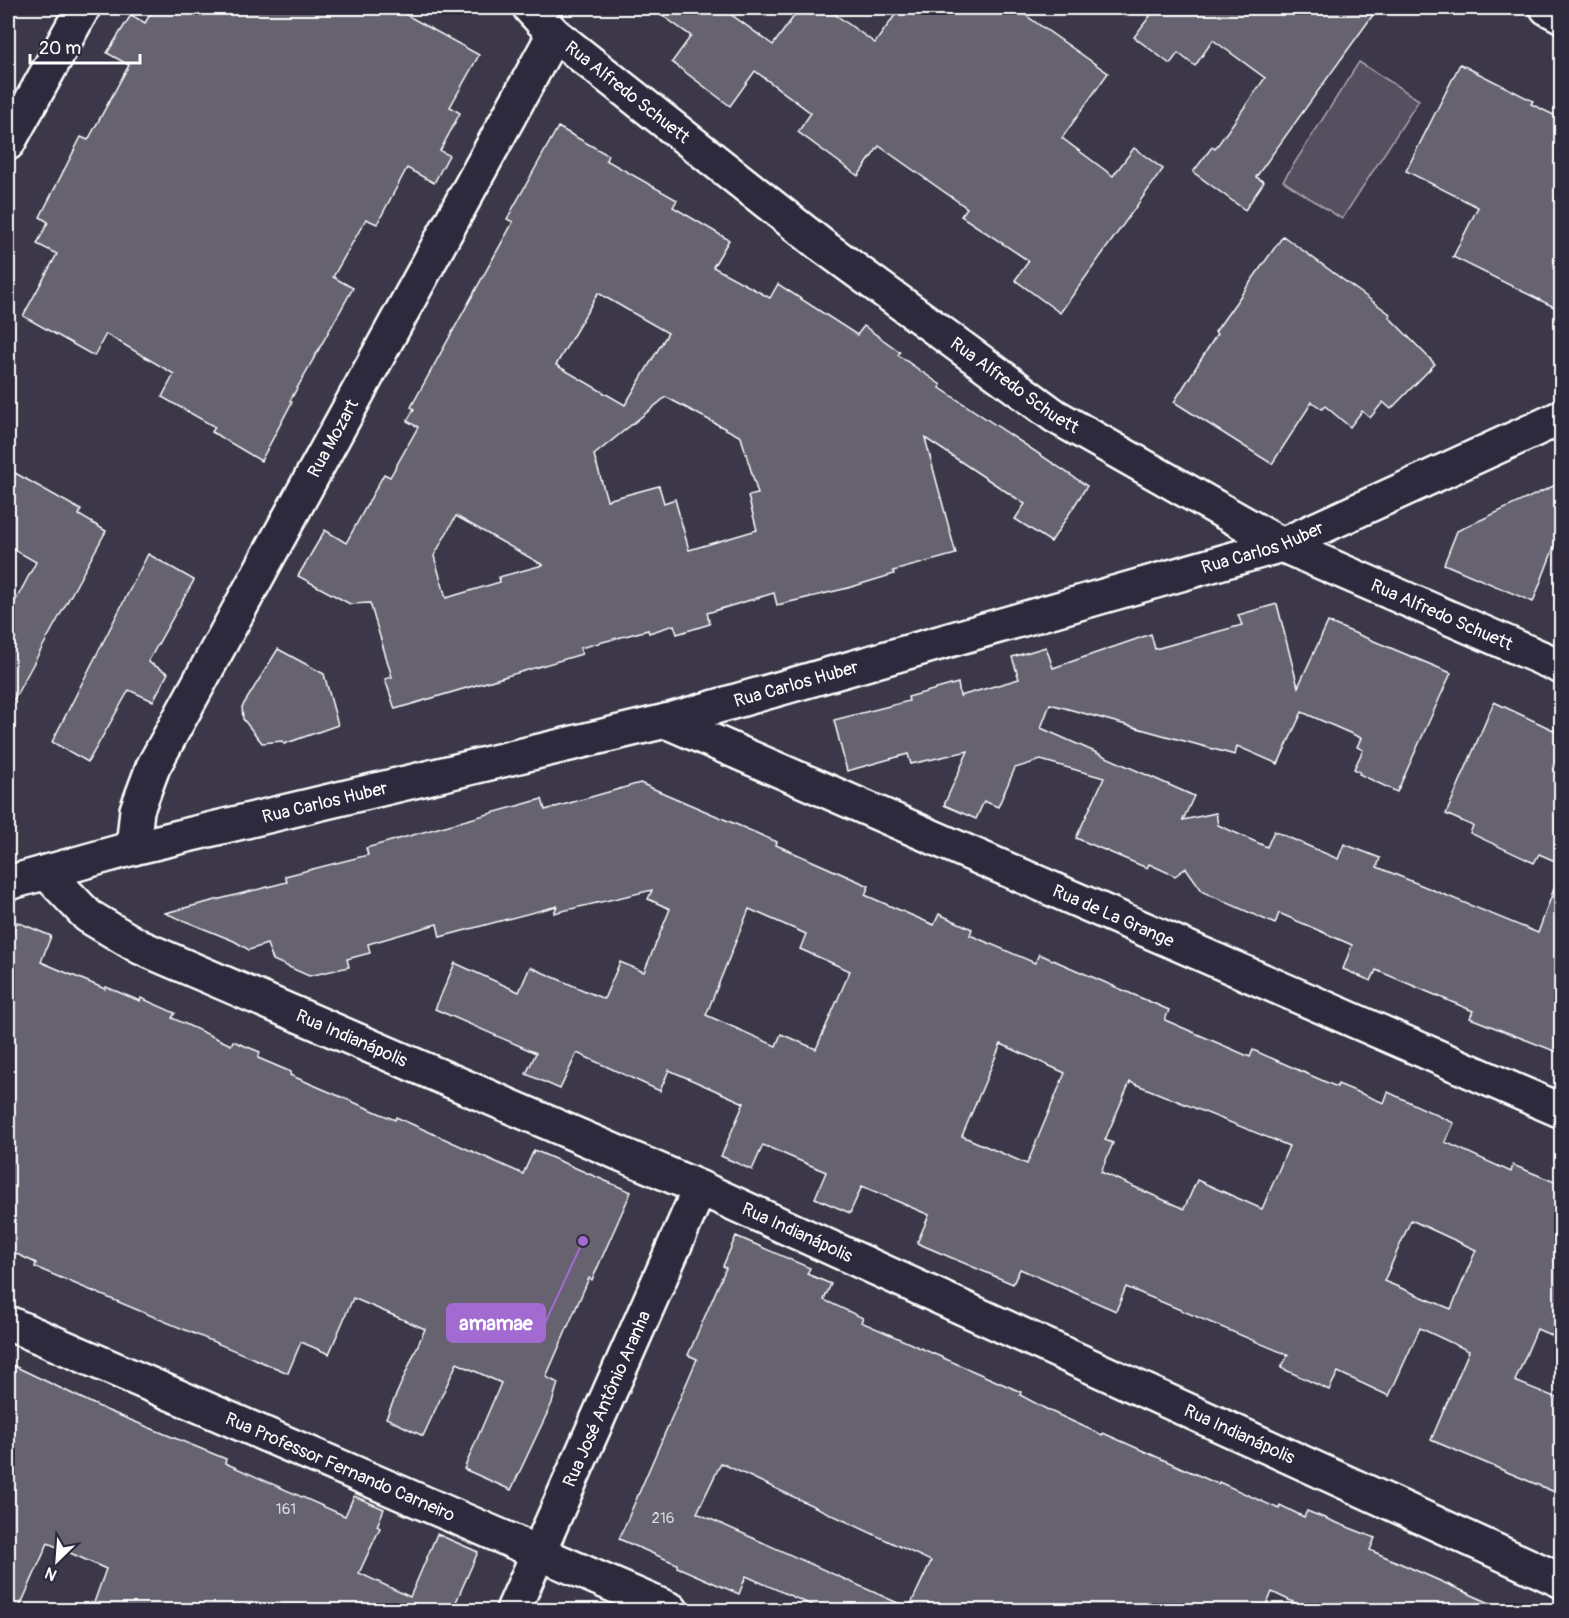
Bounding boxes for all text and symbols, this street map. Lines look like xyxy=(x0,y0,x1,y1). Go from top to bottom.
scale bar xyxy=(30,27,140,65)
street label: Rua Alfredo Schuett xyxy=(560,36,695,149)
text: 20 m xyxy=(39,37,81,60)
street label: Rua Alfredo Schuett xyxy=(946,332,1084,440)
street label: Rua Mozart xyxy=(303,394,364,482)
street label: Rua Carlos Huber xyxy=(1199,516,1328,579)
street label: Rua Alfredo Schuett xyxy=(1367,574,1517,656)
street label: Rua Carlos Huber xyxy=(731,655,862,713)
street label: Rua Carlos Huber xyxy=(260,777,391,829)
street label: Rua de La Grange xyxy=(1049,880,1178,953)
street label: Rua Indianápolis xyxy=(292,1004,411,1073)
street label: Rua Indianápolis xyxy=(738,1198,856,1268)
callout: amamae xyxy=(447,1304,545,1342)
street label: Rua José Antônio Aranha xyxy=(558,1307,656,1491)
text: amamae xyxy=(459,1311,534,1336)
street label: Rua Indianápolis xyxy=(1180,1399,1298,1470)
street label: Rua Professor Fernando Carneiro xyxy=(222,1407,459,1527)
house number: 161 xyxy=(276,1500,296,1519)
house number: 216 xyxy=(652,1509,674,1528)
north arrow xyxy=(27,1531,87,1591)
text: N xyxy=(42,1562,60,1585)

